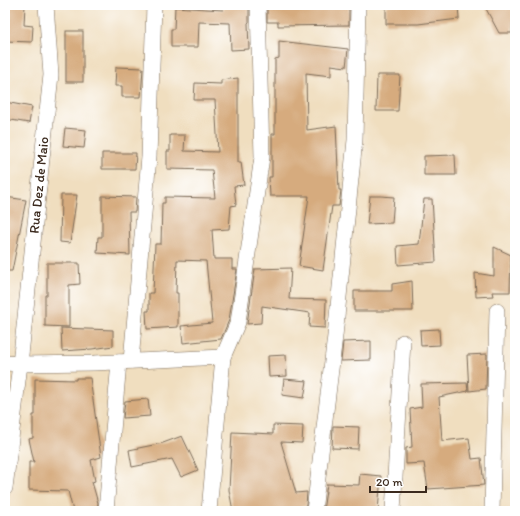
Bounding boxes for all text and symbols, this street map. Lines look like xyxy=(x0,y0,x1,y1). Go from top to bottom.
street label: Rua Dez de Maio xyxy=(25,136,53,234)
scale bar xyxy=(370,468,426,494)
text: 20 m xyxy=(376,475,403,489)

